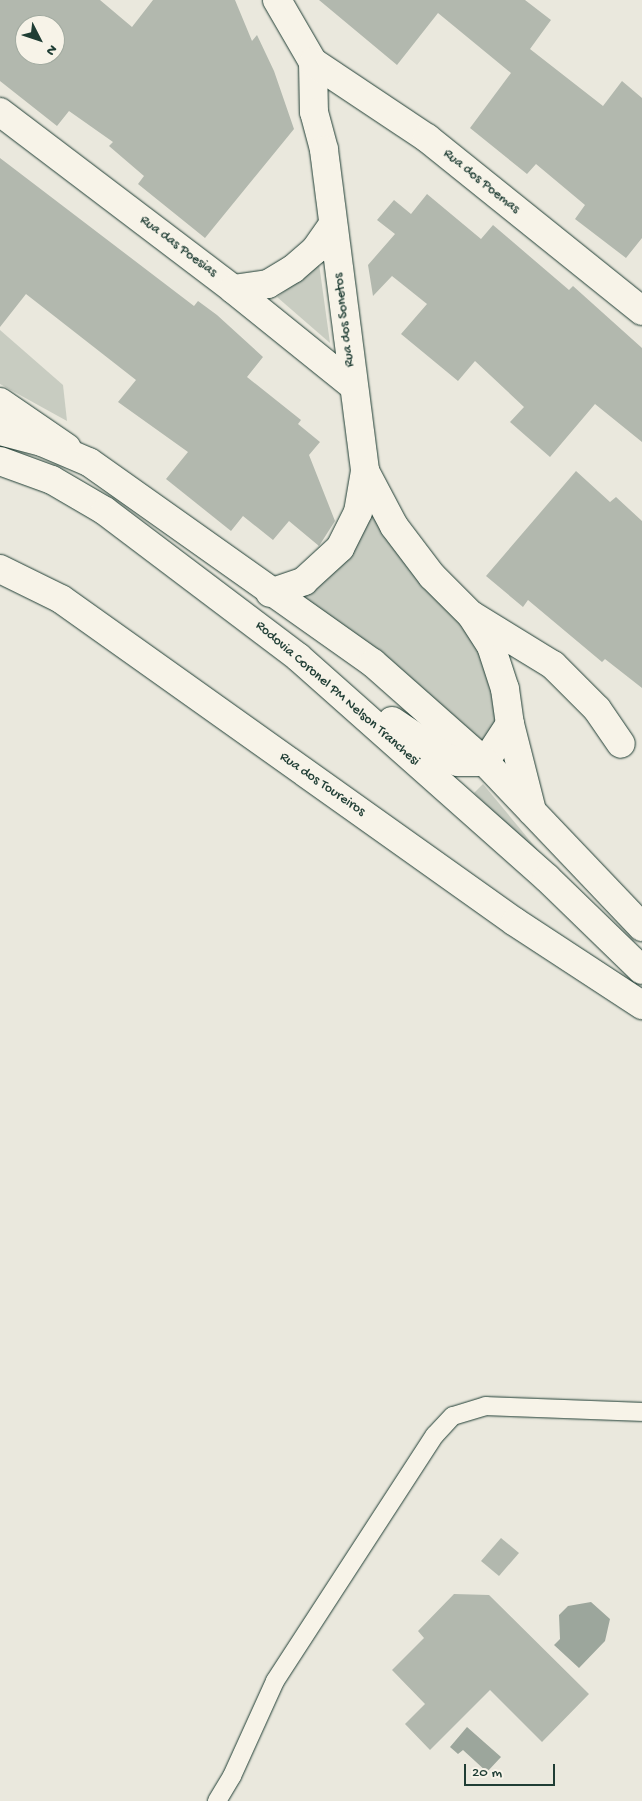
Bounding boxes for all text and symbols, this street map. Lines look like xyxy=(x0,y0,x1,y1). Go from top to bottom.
north arrow xyxy=(15,15,65,65)
text: N xyxy=(42,40,60,59)
street label: Rua dos Poemas xyxy=(439,146,523,218)
street label: Rua das Poesias xyxy=(136,212,220,282)
street label: Rua dos Sonetos xyxy=(331,272,359,368)
street label: Rodovia Coronel PM Nelson Tranchesi xyxy=(251,618,423,770)
street label: Rua dos Toureiros xyxy=(276,749,368,821)
scale bar xyxy=(467,1754,558,1786)
text: 20 m xyxy=(472,1764,502,1782)

